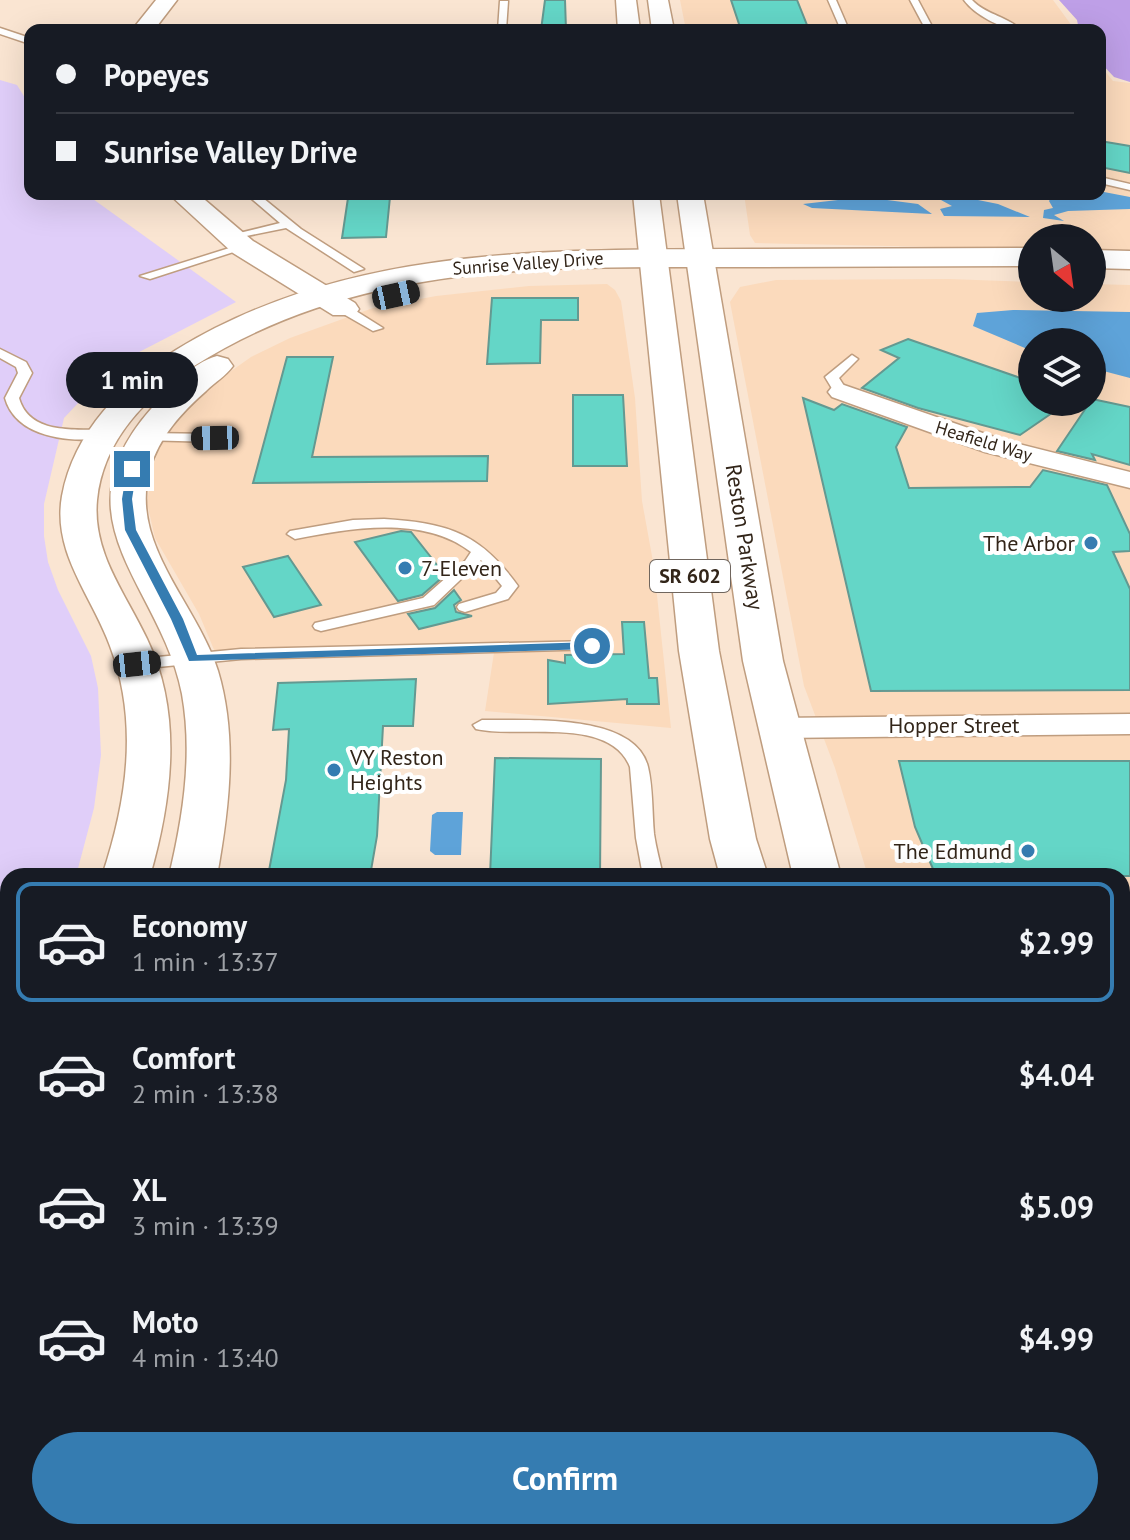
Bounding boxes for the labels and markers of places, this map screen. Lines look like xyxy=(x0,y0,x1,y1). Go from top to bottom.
place label: The Arbor xyxy=(983,529,1076,557)
marker: The Arbor xyxy=(1082,534,1100,552)
place label: 7-Eleven xyxy=(421,554,502,582)
marker: 7-Eleven xyxy=(396,559,414,577)
place label: VY Reston Heights xyxy=(349,743,444,796)
marker: VY Reston Heights xyxy=(325,761,343,779)
place label: The Edmund xyxy=(893,837,1012,865)
marker: The Edmund xyxy=(1019,842,1037,860)

